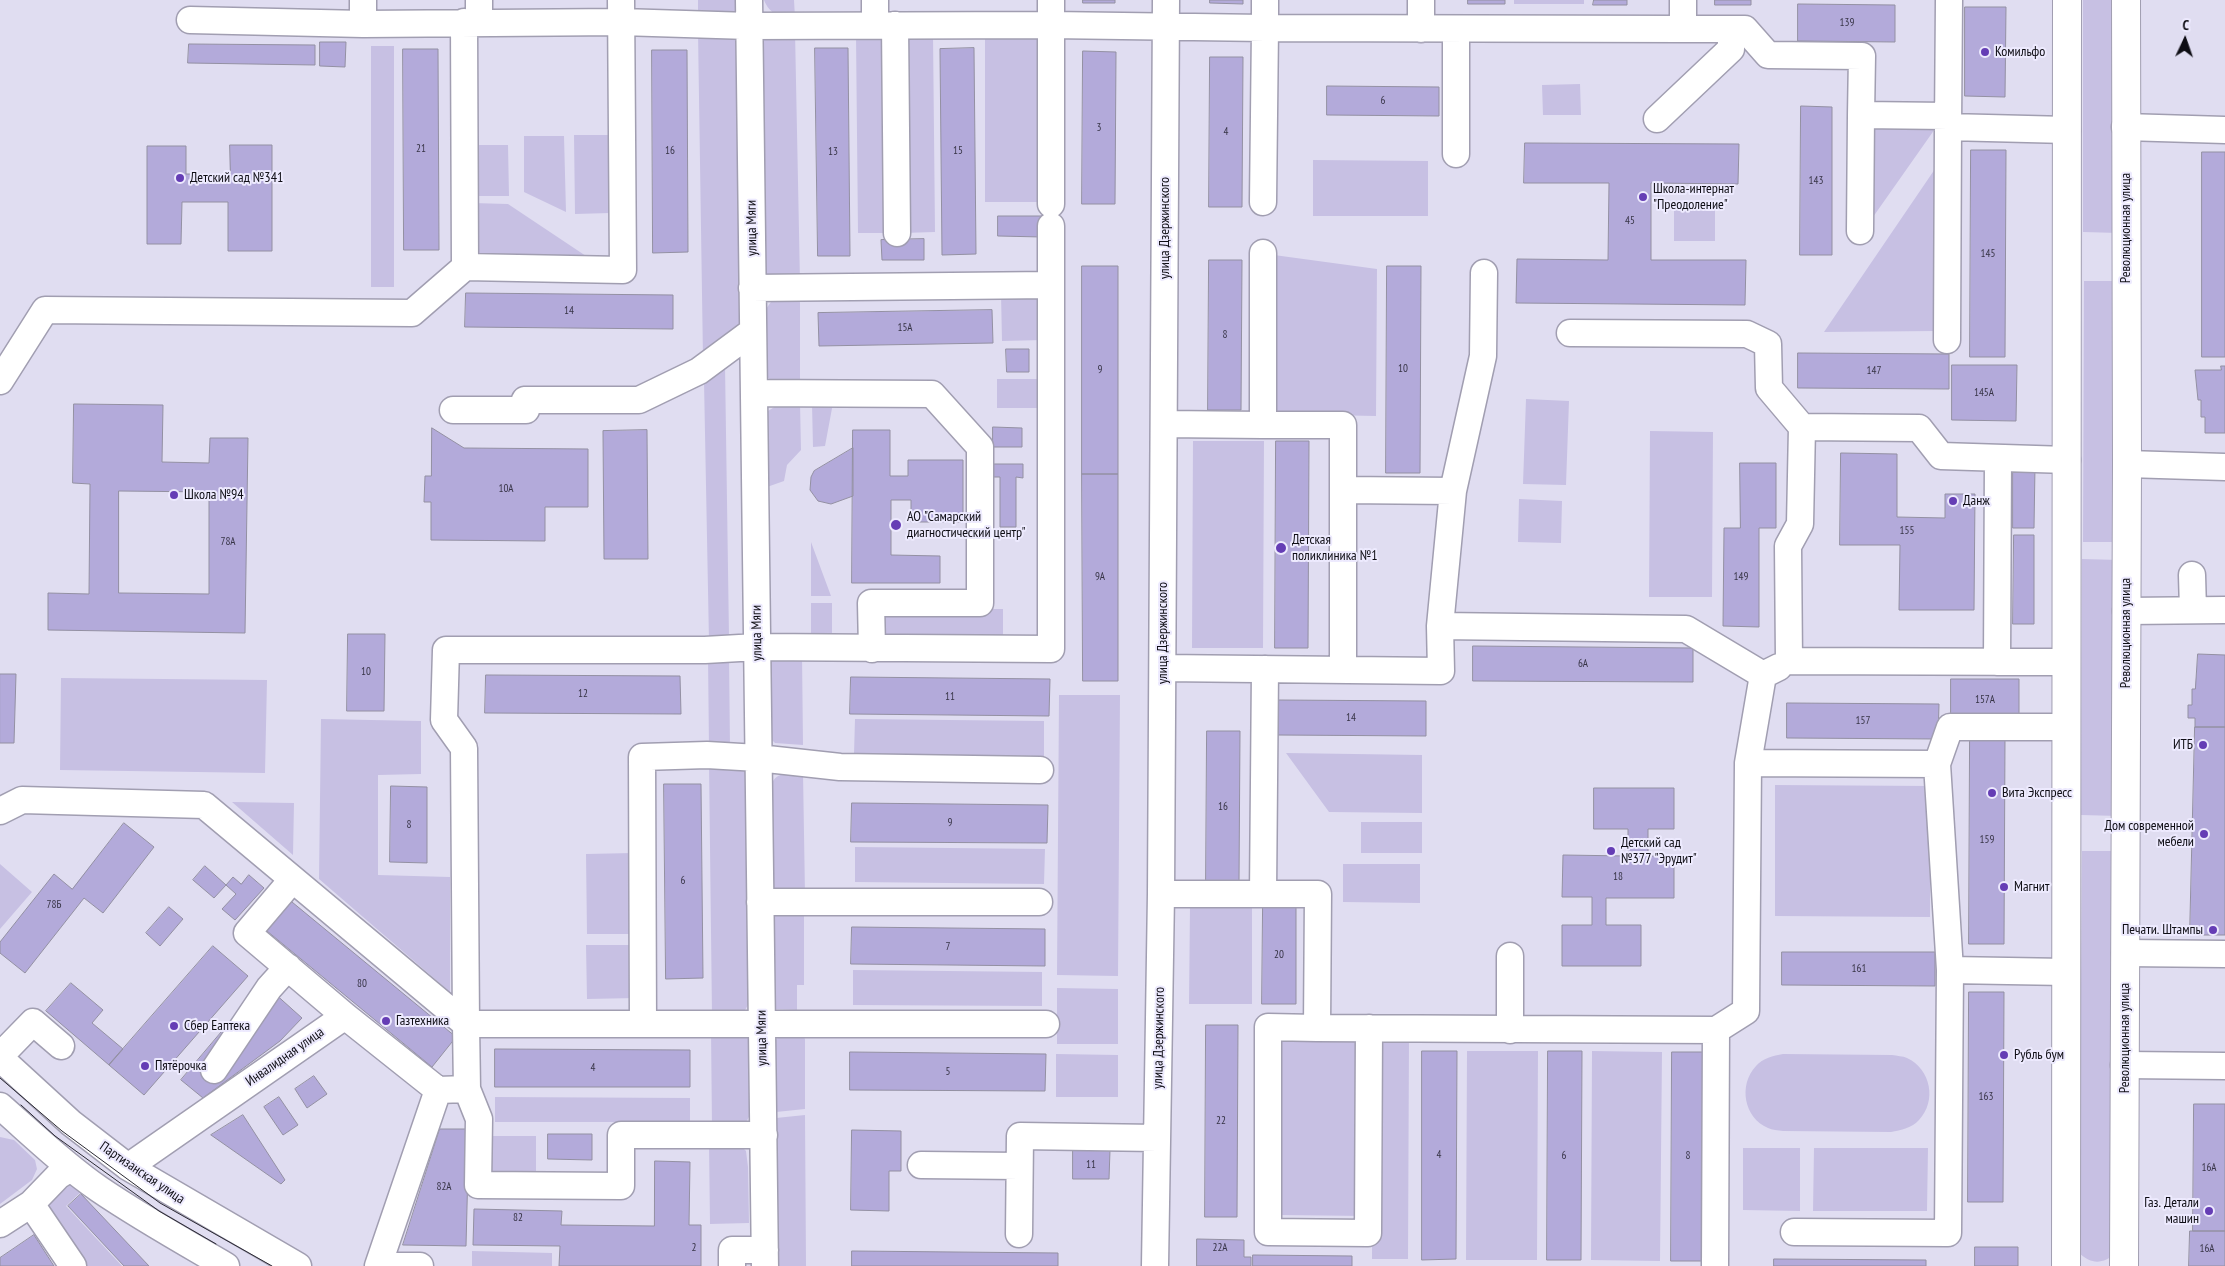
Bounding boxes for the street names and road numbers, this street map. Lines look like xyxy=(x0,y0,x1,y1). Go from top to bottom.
street label: Революционная улица xyxy=(2118,173,2134,283)
street label: улица Дзержинского xyxy=(1157,177,1173,279)
street label: улица Мяги xyxy=(743,200,761,256)
street label: Революционная улица xyxy=(2118,578,2134,688)
street label: улица Дзержинского xyxy=(1155,582,1171,684)
street label: улица Мяги xyxy=(748,605,766,661)
street label: Революционная улица xyxy=(2117,983,2133,1093)
street label: улица Дзержинского xyxy=(1150,987,1168,1089)
street label: улица Мяги xyxy=(753,1010,771,1066)
street label: Инвалидная улица xyxy=(243,1024,327,1090)
street label: Партизанская улица xyxy=(96,1138,188,1208)

